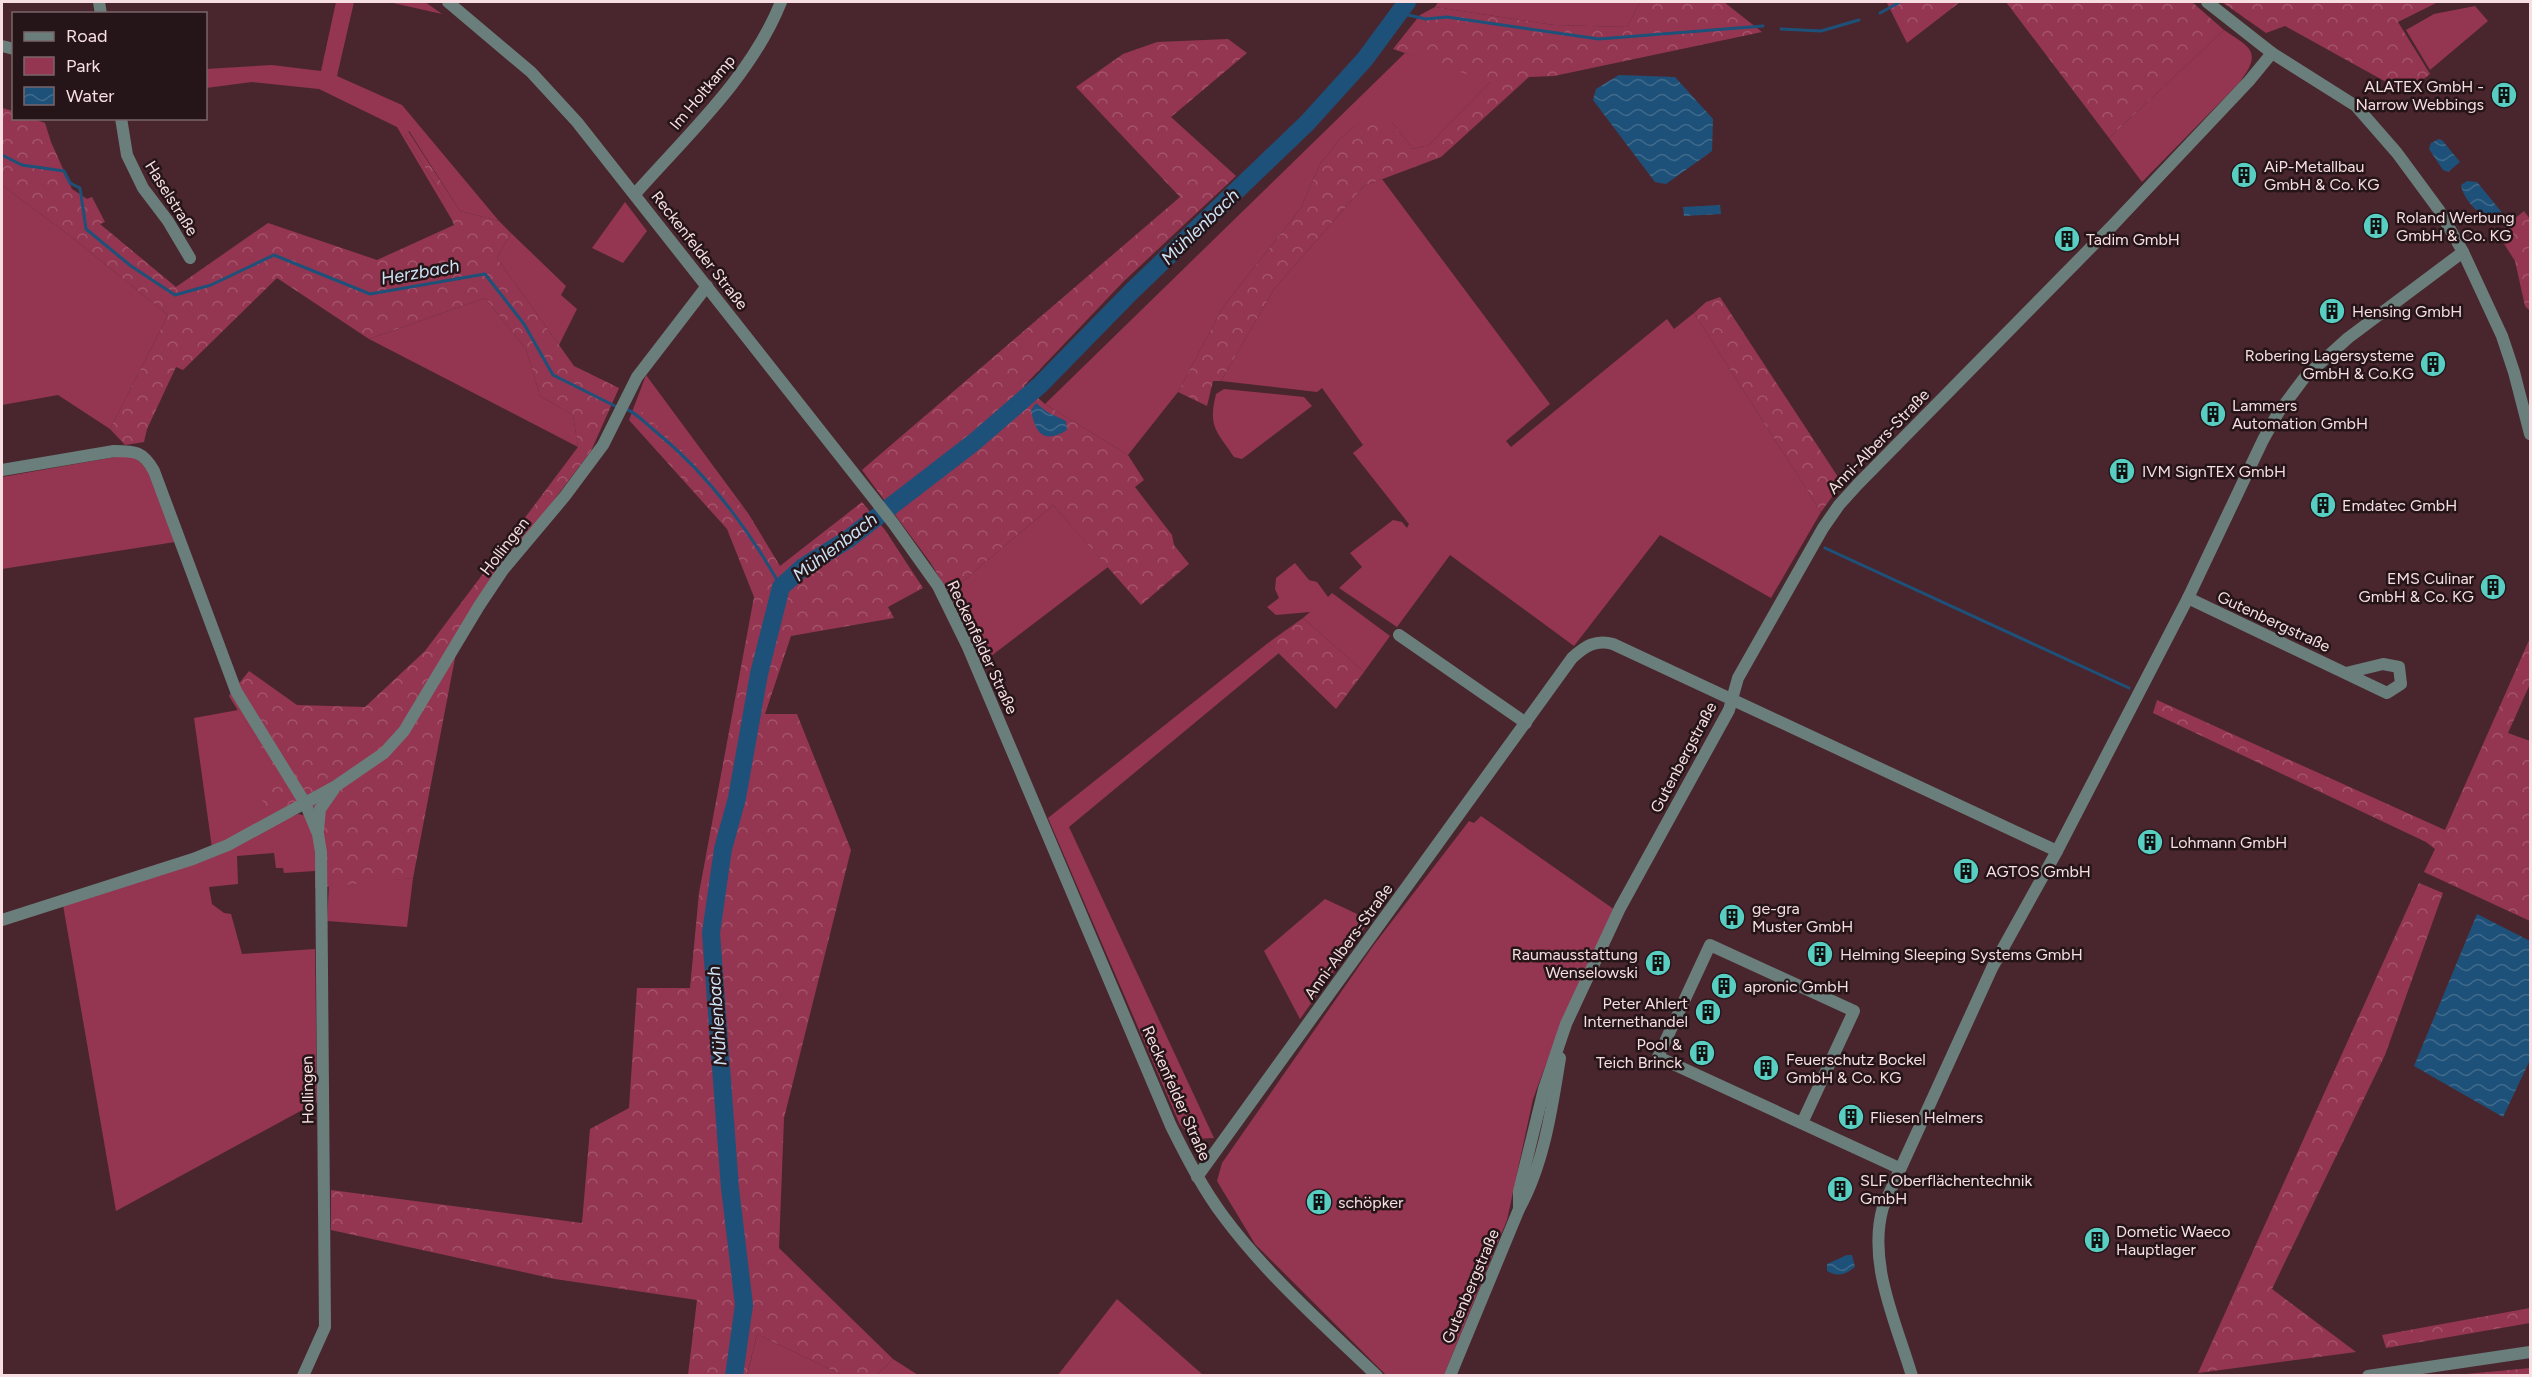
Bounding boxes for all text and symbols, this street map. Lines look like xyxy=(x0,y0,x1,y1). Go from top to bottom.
legend xyxy=(12,12,207,120)
text: Road xyxy=(66,25,107,47)
street label: Im Holtkamp xyxy=(666,51,739,134)
text: Park xyxy=(66,55,101,77)
place label: ALATEX GmbH - Narrow Webbings xyxy=(2355,77,2484,114)
building icon: ALATEX GmbH - Narrow Webbings xyxy=(2489,80,2519,110)
text: Water xyxy=(66,85,114,107)
street label: Haselstraße xyxy=(141,157,202,239)
place label: AiP-Metallbau GmbH & Co. KG xyxy=(2264,157,2379,194)
building icon: AiP-Metallbau GmbH & Co. KG xyxy=(2229,160,2259,190)
water label: Mühlenbach xyxy=(1156,184,1244,270)
street label: Reckenfelder Straße xyxy=(647,187,752,314)
place label: Roland Werbung GmbH & Co. KG xyxy=(2396,208,2515,245)
building icon: Roland Werbung GmbH & Co. KG xyxy=(2361,211,2391,241)
building icon: Tadim GmbH xyxy=(2052,224,2082,254)
place label: Tadim GmbH xyxy=(2086,230,2180,249)
water label: Herzbach xyxy=(379,254,461,290)
building icon: Hensing GmbH xyxy=(2317,296,2347,326)
place label: Hensing GmbH xyxy=(2352,302,2462,321)
place label: Robering Lagersysteme GmbH & Co.KG xyxy=(2245,346,2414,383)
building icon: Robering Lagersysteme GmbH & Co.KG xyxy=(2418,349,2448,379)
street label: Anni-Albers-Straße xyxy=(1823,385,1933,498)
place label: Lammers Automation GmbH xyxy=(2232,396,2368,433)
building icon: Lammers Automation GmbH xyxy=(2198,399,2228,429)
building icon: IVM SignTEX GmbH xyxy=(2107,456,2137,486)
place label: IVM SignTEX GmbH xyxy=(2142,462,2286,481)
building icon: Emdatec GmbH xyxy=(2308,490,2338,520)
place label: Emdatec GmbH xyxy=(2342,496,2457,515)
water label: Mühlenbach xyxy=(788,508,882,586)
street label: Hollingen xyxy=(476,514,533,579)
place label: EMS Culinar GmbH & Co. KG xyxy=(2359,569,2475,606)
building icon: EMS Culinar GmbH & Co. KG xyxy=(2478,572,2508,602)
street label: Reckenfelder Straße xyxy=(943,577,1022,717)
street label: Gutenbergstraße xyxy=(2214,587,2334,656)
street label: Gutenbergstraße xyxy=(1646,698,1721,816)
building icon: Lohmann GmbH xyxy=(2135,827,2165,857)
place label: Lohmann GmbH xyxy=(2170,833,2287,852)
building icon: AGTOS GmbH xyxy=(1951,856,1981,886)
place label: AGTOS GmbH xyxy=(1986,862,2091,881)
street label: Anni-Albers-Straße xyxy=(1300,880,1397,1003)
place label: ge-gra Muster GmbH xyxy=(1752,899,1853,936)
building icon: ge-gra Muster GmbH xyxy=(1717,902,1747,932)
building icon: Helming Sleeping Systems GmbH xyxy=(1805,939,1835,969)
place label: Raumausstattung Wenselowski xyxy=(1512,945,1638,982)
place label: Helming Sleeping Systems GmbH xyxy=(1840,945,2083,964)
building icon: Raumausstattung Wenselowski xyxy=(1643,948,1673,978)
water label: Mühlenbach xyxy=(703,965,731,1067)
building icon: apronic GmbH xyxy=(1709,971,1739,1001)
place label: apronic GmbH xyxy=(1744,977,1849,996)
place label: Peter Ahlert Internethandel xyxy=(1583,994,1688,1031)
building icon: Peter Ahlert Internethandel xyxy=(1693,997,1723,1027)
street label: Reckenfelder Straße xyxy=(1138,1023,1215,1164)
place label: Pool & Teich Brinck xyxy=(1596,1035,1683,1072)
building icon: Pool & Teich Brinck xyxy=(1687,1038,1717,1068)
place label: Feuerschutz Bockel GmbH & Co. KG xyxy=(1786,1050,1926,1087)
building icon: Feuerschutz Bockel GmbH & Co. KG xyxy=(1751,1053,1781,1083)
street label: Hollingen xyxy=(297,1056,318,1124)
building icon: Fliesen Helmers xyxy=(1836,1102,1866,1132)
place label: Fliesen Helmers xyxy=(1870,1108,1983,1127)
place label: SLF Oberflächentechnik GmbH xyxy=(1860,1171,2033,1208)
building icon: SLF Oberflächentechnik GmbH xyxy=(1825,1174,1855,1204)
building icon: schöpker xyxy=(1304,1187,1334,1217)
place label: schöpker xyxy=(1338,1193,1404,1212)
place label: Dometic Waeco Hauptlager xyxy=(2116,1222,2231,1259)
building icon: Dometic Waeco Hauptlager xyxy=(2082,1225,2112,1255)
street label: Gutenbergstraße xyxy=(1438,1226,1503,1346)

